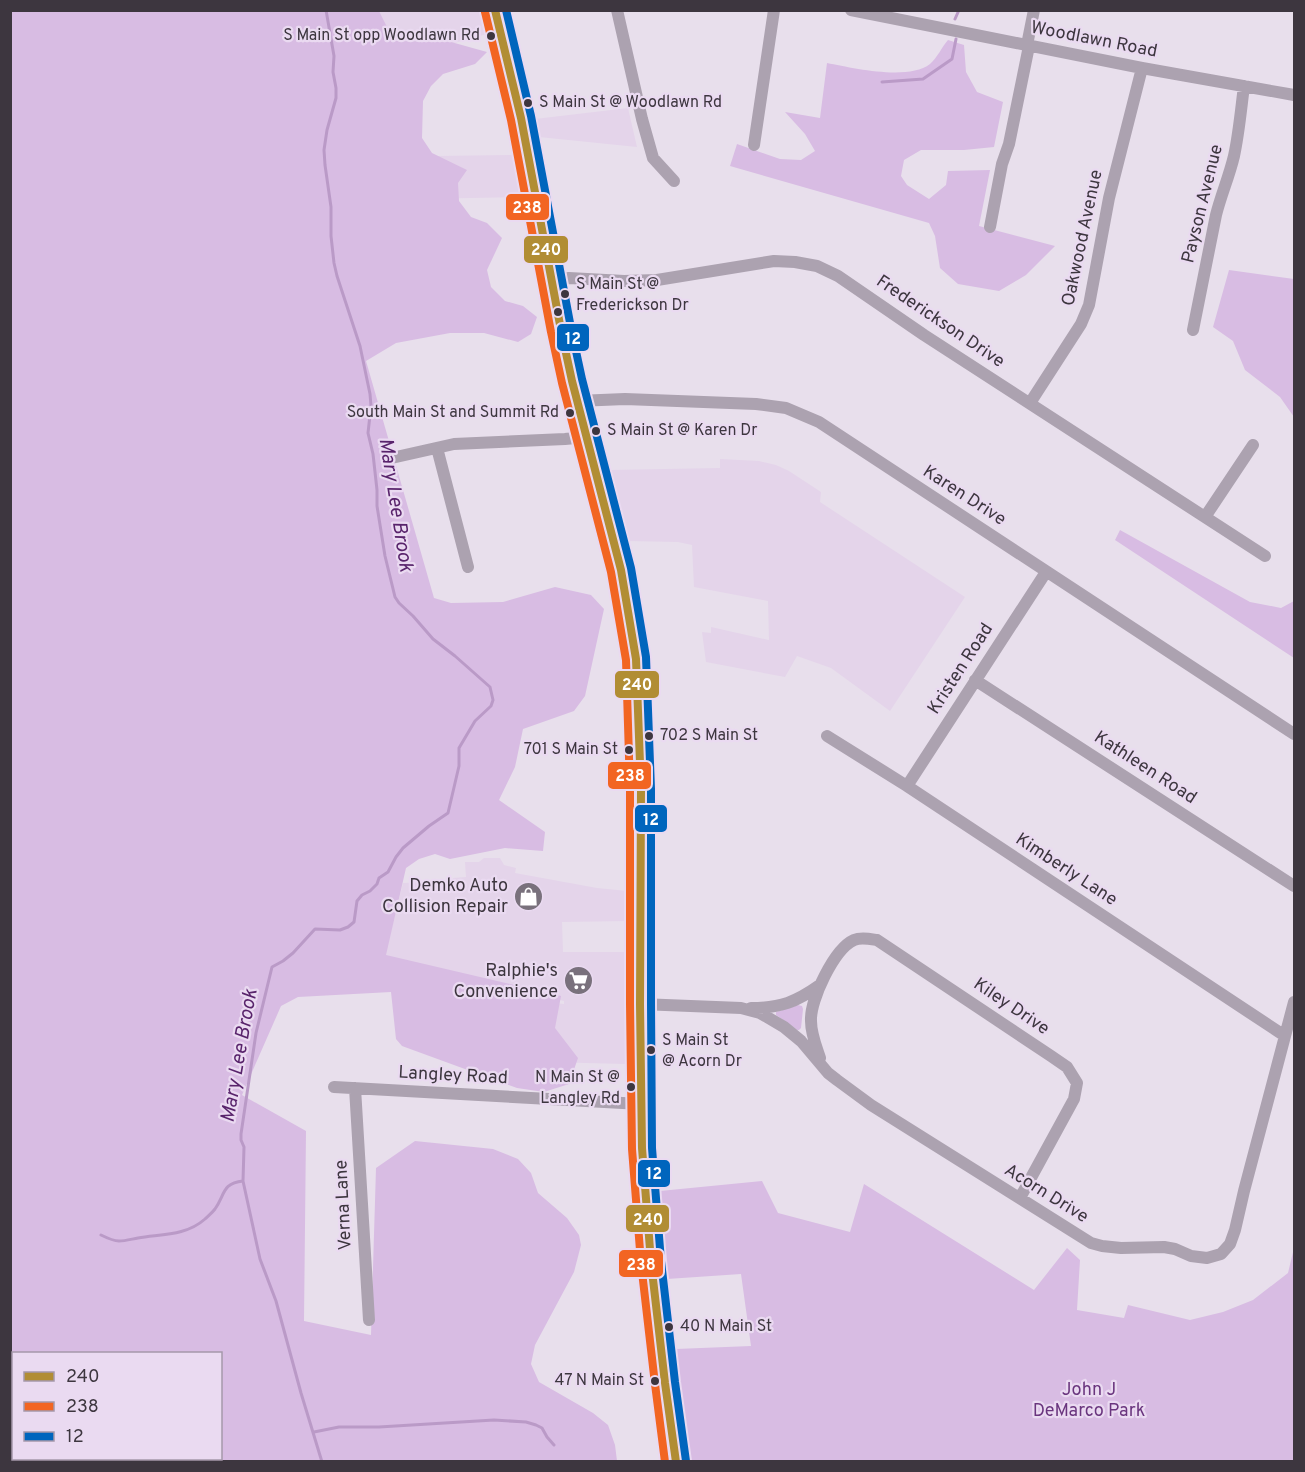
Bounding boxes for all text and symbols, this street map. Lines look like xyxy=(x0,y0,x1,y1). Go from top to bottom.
street label: Woodlawn Road xyxy=(1029,16,1159,64)
place label: S Main St opp Woodlawn Rd xyxy=(283,26,480,46)
marker: S Main St opp Woodlawn Rd xyxy=(485,30,497,42)
place label: S Main St @ Woodlawn Rd xyxy=(539,93,722,113)
marker: S Main St @ Woodlawn Rd xyxy=(522,97,534,109)
street label: Payson Avenue xyxy=(1177,142,1229,266)
street label: Oakwood Avenue xyxy=(1057,168,1109,308)
line badge: 238 xyxy=(505,193,550,221)
text: 238 xyxy=(512,199,542,219)
line badge: 240 xyxy=(523,235,569,264)
text: 240 xyxy=(531,241,561,261)
street label: Frederickson Drive xyxy=(871,270,1009,374)
place label: S Main St @ Frederickson Dr xyxy=(576,275,689,316)
marker: S Main St @ Frederickson Dr xyxy=(559,288,571,300)
unlabelled marker xyxy=(552,306,564,318)
line badge: 12 xyxy=(556,323,590,352)
text: 12 xyxy=(565,330,581,350)
place label: South Main St and Summit Rd xyxy=(347,403,559,423)
marker: South Main St and Summit Rd xyxy=(564,407,576,419)
place label: S Main St @ Karen Dr xyxy=(607,421,757,441)
marker: S Main St @ Karen Dr xyxy=(590,425,602,437)
water label: Mary Lee Brook xyxy=(372,436,419,575)
street label: Karen Drive xyxy=(918,461,1010,531)
street label: Kristen Road xyxy=(923,619,999,719)
line badge: 240 xyxy=(614,670,660,699)
text: 240 xyxy=(622,676,652,696)
place label: 702 S Main St xyxy=(660,726,758,746)
street label: Kathleen Road xyxy=(1089,726,1201,810)
marker: 702 S Main St xyxy=(643,730,655,742)
place label: 701 S Main St xyxy=(524,740,618,760)
marker: 701 S Main St xyxy=(623,744,635,756)
line badge: 238 xyxy=(607,761,652,790)
text: 238 xyxy=(615,767,645,787)
line badge: 12 xyxy=(634,804,668,833)
text: 12 xyxy=(643,811,659,831)
street label: Kimberly Lane xyxy=(1011,828,1121,912)
place label: Demko Auto Collision Repair xyxy=(382,875,508,919)
shop icon: Demko Auto Collision Repair xyxy=(513,880,545,912)
place label: Ralphie's Convenience xyxy=(453,960,558,1004)
supermarket icon: Ralphie's Convenience xyxy=(563,965,595,997)
street label: Kiley Drive xyxy=(969,973,1053,1041)
water label: Mary Lee Brook xyxy=(215,986,265,1125)
place label: S Main St @ Acorn Dr xyxy=(662,1031,742,1072)
marker: S Main St @ Acorn Dr xyxy=(645,1044,657,1056)
street label: Langley Road xyxy=(398,1062,508,1090)
place label: N Main St @ Langley Rd xyxy=(535,1068,620,1109)
marker: N Main St @ Langley Rd xyxy=(625,1081,637,1093)
street label: Verna Lane xyxy=(330,1159,358,1251)
line badge: 12 xyxy=(637,1159,671,1188)
street label: Acorn Drive xyxy=(1000,1159,1092,1229)
text: 12 xyxy=(646,1165,662,1185)
line badge: 240 xyxy=(625,1204,670,1233)
text: 240 xyxy=(633,1211,663,1231)
line badge: 238 xyxy=(618,1249,664,1278)
text: 238 xyxy=(626,1256,656,1276)
place label: 40 N Main St xyxy=(680,1317,772,1337)
marker: 40 N Main St xyxy=(663,1321,675,1333)
legend xyxy=(12,1352,222,1460)
text: 240 xyxy=(66,1366,100,1389)
place label: 47 N Main St xyxy=(555,1371,644,1391)
marker: 47 N Main St xyxy=(649,1375,661,1387)
park label: John J DeMarco Park xyxy=(1033,1379,1145,1423)
text: 238 xyxy=(66,1396,99,1419)
text: 12 xyxy=(66,1426,84,1449)

